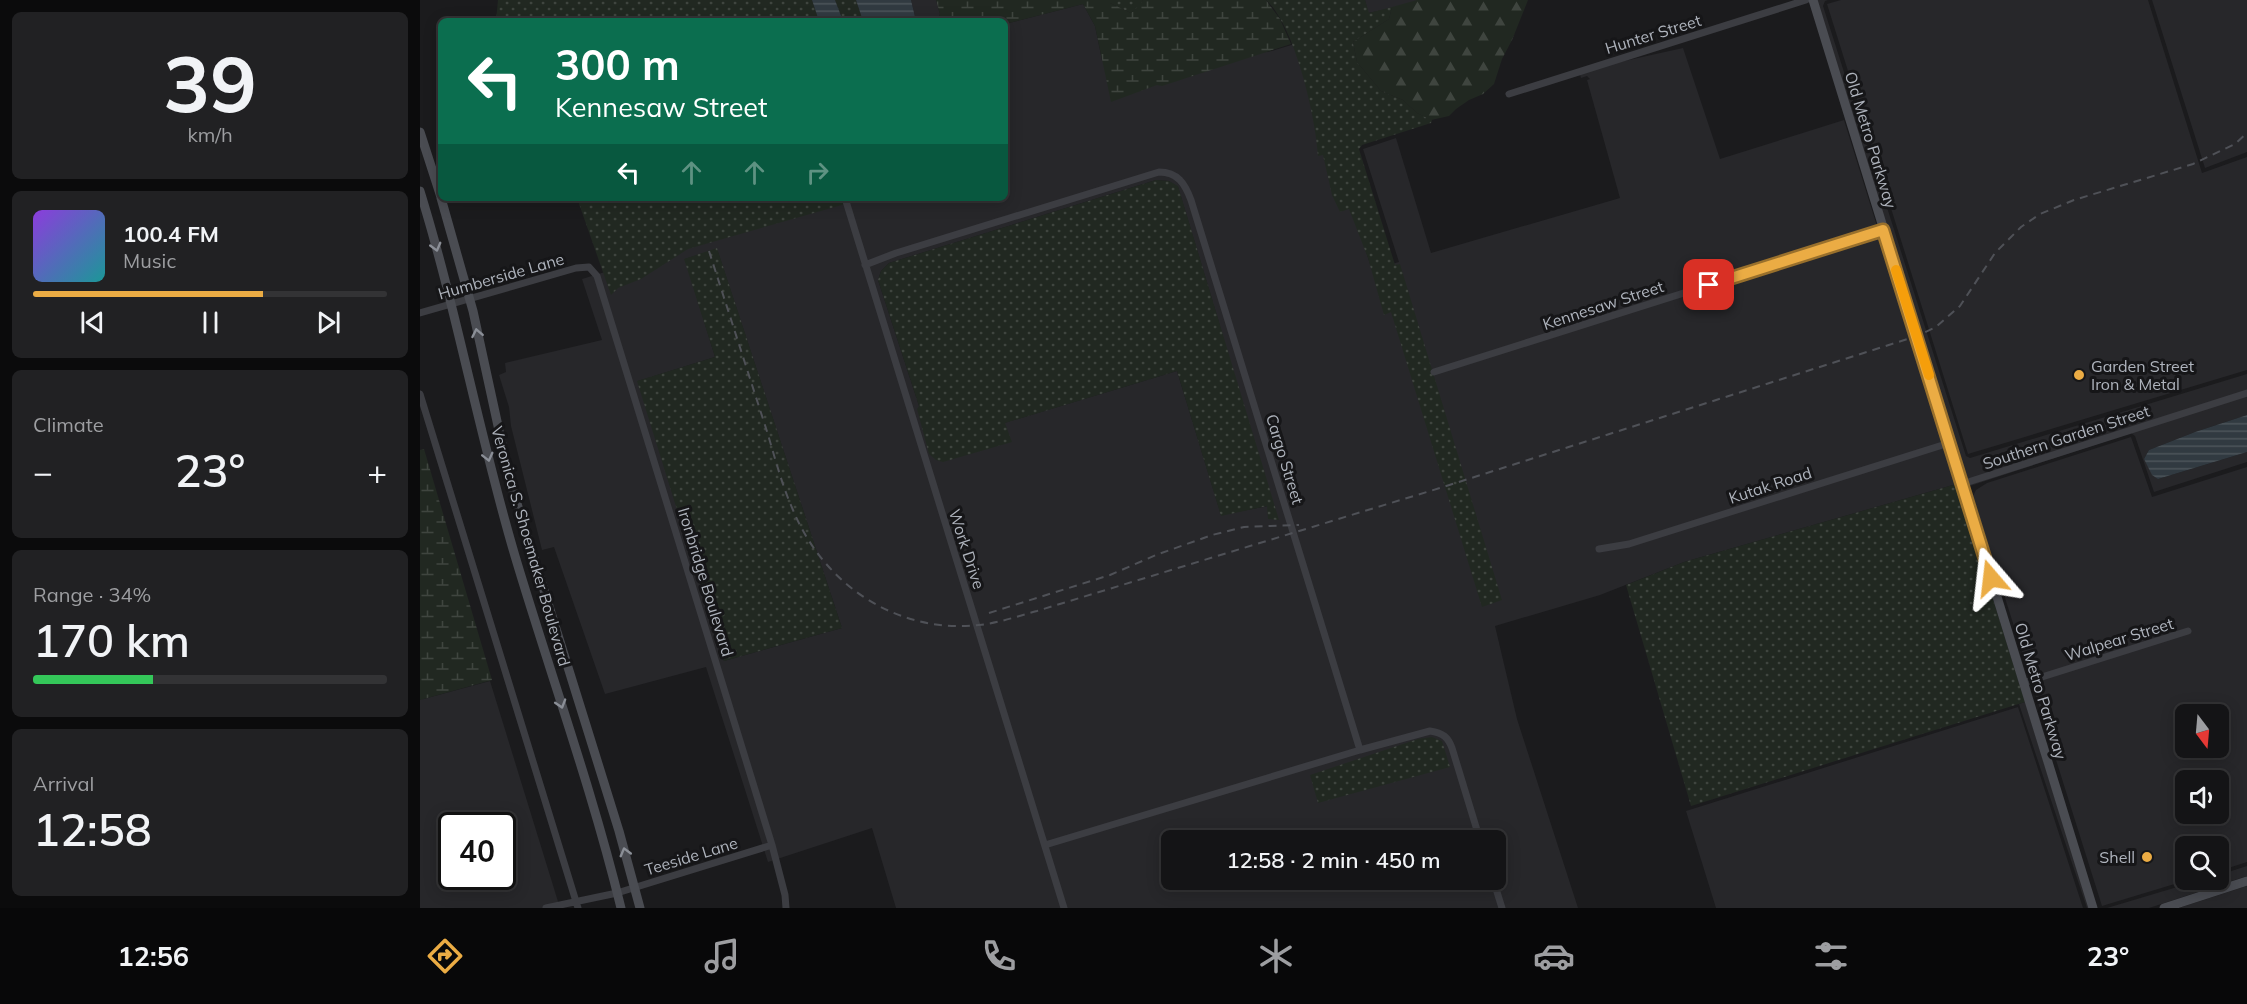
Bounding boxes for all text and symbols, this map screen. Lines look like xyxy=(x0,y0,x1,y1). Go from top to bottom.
street label: Hunter Street xyxy=(1603,10,1704,58)
text: 39 xyxy=(163,34,257,132)
text: 300 m xyxy=(555,38,680,91)
icon: left xyxy=(456,42,534,120)
street label: Old Metro Parkway xyxy=(1841,69,1901,211)
text: Kennesaw Street xyxy=(555,90,767,124)
text: km/h xyxy=(187,122,233,147)
icon: left xyxy=(612,156,645,189)
icon: ahead xyxy=(675,156,708,189)
icon: ahead xyxy=(738,156,771,189)
icon: right xyxy=(801,156,834,189)
text: 100.4 FM xyxy=(123,220,219,248)
one-way arrow xyxy=(428,242,441,252)
text: Music xyxy=(123,248,176,273)
street label: Humberside Lane xyxy=(436,248,566,304)
pin xyxy=(1683,259,1734,310)
icon: arrive xyxy=(1692,268,1725,301)
street label: Kennesaw Street xyxy=(1540,276,1666,334)
icon: previous xyxy=(76,306,109,339)
icon: pause xyxy=(194,306,227,339)
icon: next xyxy=(312,306,345,339)
one-way arrow xyxy=(471,328,484,338)
place label: Garden Street Iron & Metal xyxy=(2091,356,2195,394)
marker: Garden Street Iron & Metal xyxy=(2072,368,2086,382)
street label: Southern Garden Street xyxy=(1980,400,2152,473)
text: Climate xyxy=(33,412,104,437)
street label: Cargo Street xyxy=(1262,412,1308,507)
street label: Veronica S. Shoemaker Boulevard xyxy=(487,424,575,668)
text: 23° xyxy=(175,442,245,498)
text: − xyxy=(33,451,53,492)
text: + xyxy=(367,451,387,492)
one-way arrow xyxy=(480,452,493,462)
street label: Kutak Road xyxy=(1726,462,1814,508)
street label: Ironbridge Boulevard xyxy=(674,505,738,659)
street label: Work Drive xyxy=(945,507,989,591)
position arrow xyxy=(1959,546,2023,610)
text: Range · 34% xyxy=(33,582,151,607)
text: 170 km xyxy=(33,612,190,668)
street label: Walpear Street xyxy=(2062,613,2176,665)
street label: Old Metro Parkway xyxy=(2011,620,2071,762)
one-way arrow xyxy=(554,698,566,709)
north arrow xyxy=(2175,704,2229,758)
map controls xyxy=(2175,704,2229,890)
button: sound xyxy=(2175,770,2229,824)
text: Arrival xyxy=(33,771,94,796)
text: 12:58 xyxy=(33,801,152,857)
speed limit sign: 40 xyxy=(438,812,516,890)
street label: Teeside Lane xyxy=(642,832,740,880)
button: search xyxy=(2175,836,2229,890)
text: 12:58 · 2 min · 450 m xyxy=(1226,846,1441,874)
one-way arrow xyxy=(620,847,632,857)
place label: Shell xyxy=(2099,847,2135,867)
marker: Shell xyxy=(2140,850,2154,864)
icon: directions xyxy=(424,935,466,977)
icon: music xyxy=(701,935,743,977)
icon: phone xyxy=(978,935,1020,977)
icon: climate xyxy=(1255,935,1297,977)
icon: car xyxy=(1533,935,1575,977)
icon: filters xyxy=(1810,935,1852,977)
text: 12:56 xyxy=(118,939,189,973)
text: 23° xyxy=(2087,939,2129,973)

